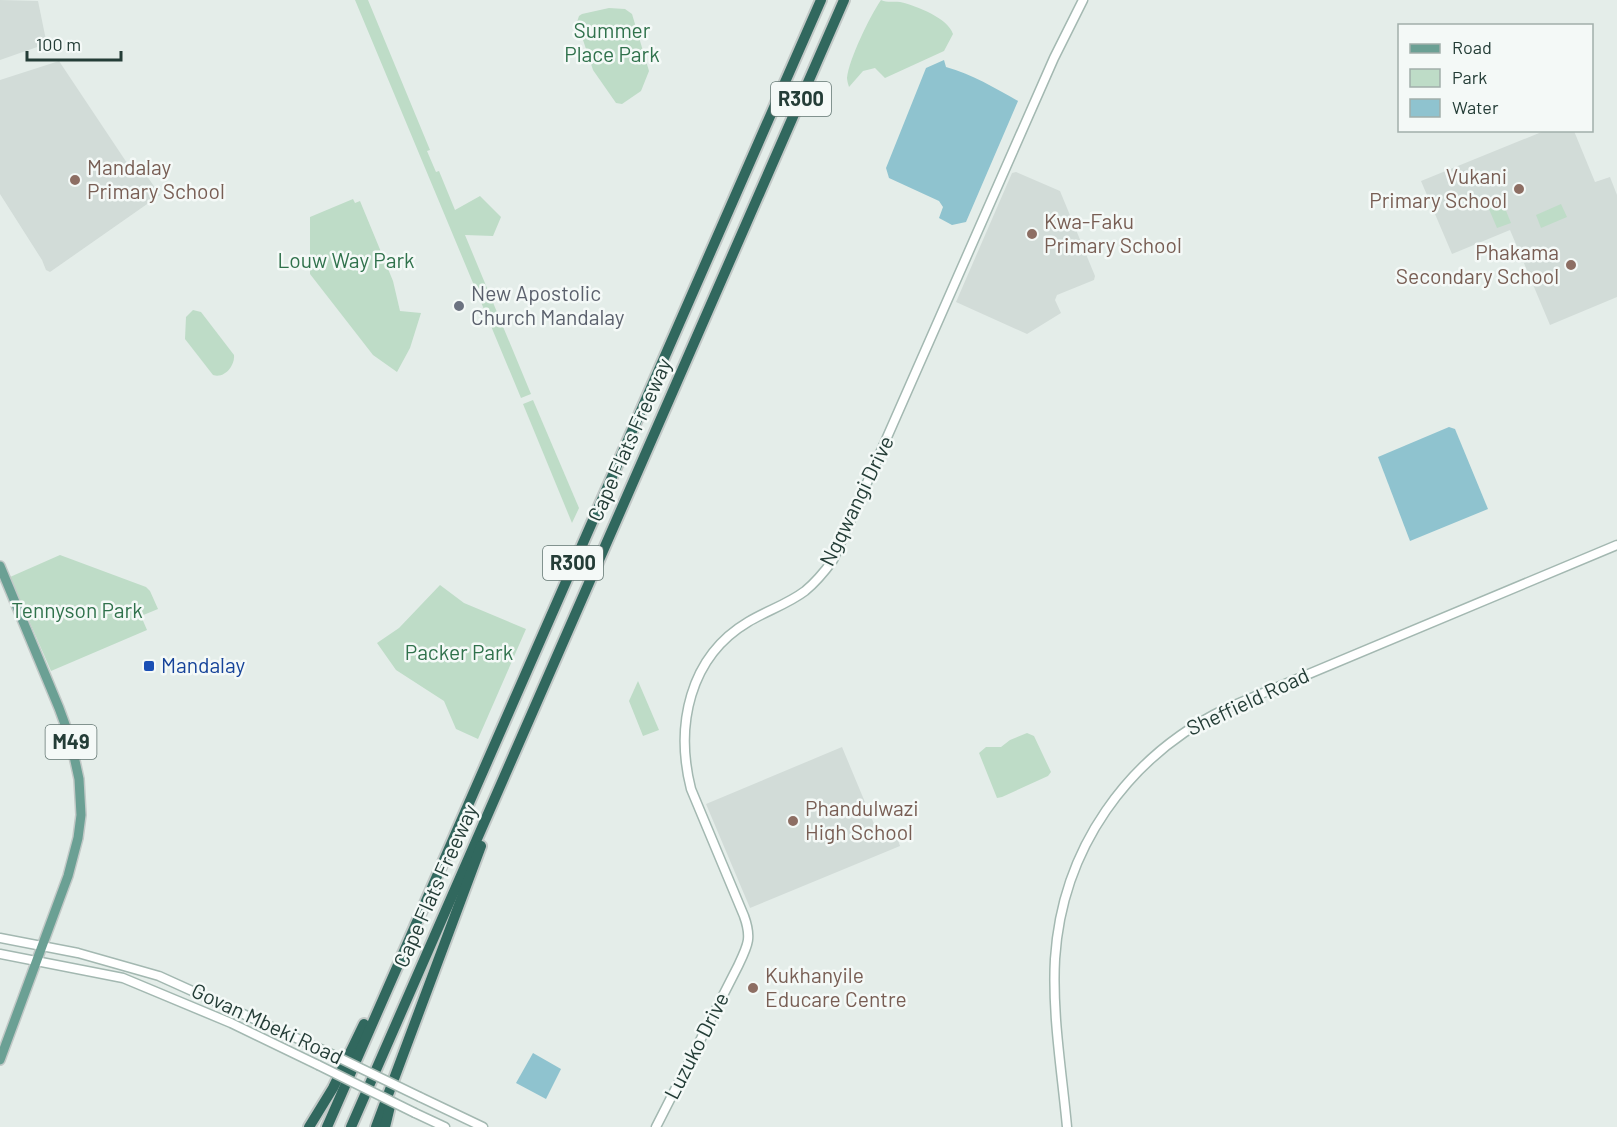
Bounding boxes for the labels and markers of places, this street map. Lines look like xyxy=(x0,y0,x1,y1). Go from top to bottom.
place label: Mandalay Primary School xyxy=(87,154,225,203)
place label: Vukani Primary School xyxy=(1369,163,1507,212)
marker: Mandalay Primary School xyxy=(68,173,82,187)
marker: Vukani Primary School xyxy=(1512,182,1526,196)
place label: Kwa-Faku Primary School xyxy=(1044,208,1182,257)
marker: Kwa-Faku Primary School xyxy=(1025,227,1039,241)
place label: Phakama Secondary School xyxy=(1396,239,1559,288)
marker: Phakama Secondary School xyxy=(1564,258,1578,272)
place label: New Apostolic Church Mandalay xyxy=(471,280,625,329)
marker: New Apostolic Church Mandalay xyxy=(452,299,466,313)
place label: Mandalay xyxy=(161,652,246,677)
marker: Mandalay xyxy=(142,659,156,673)
place label: Phandulwazi High School xyxy=(805,795,919,844)
marker: Phandulwazi High School xyxy=(786,814,800,828)
place label: Kukhanyile Educare Centre xyxy=(765,962,907,1011)
marker: Kukhanyile Educare Centre xyxy=(746,981,760,995)

